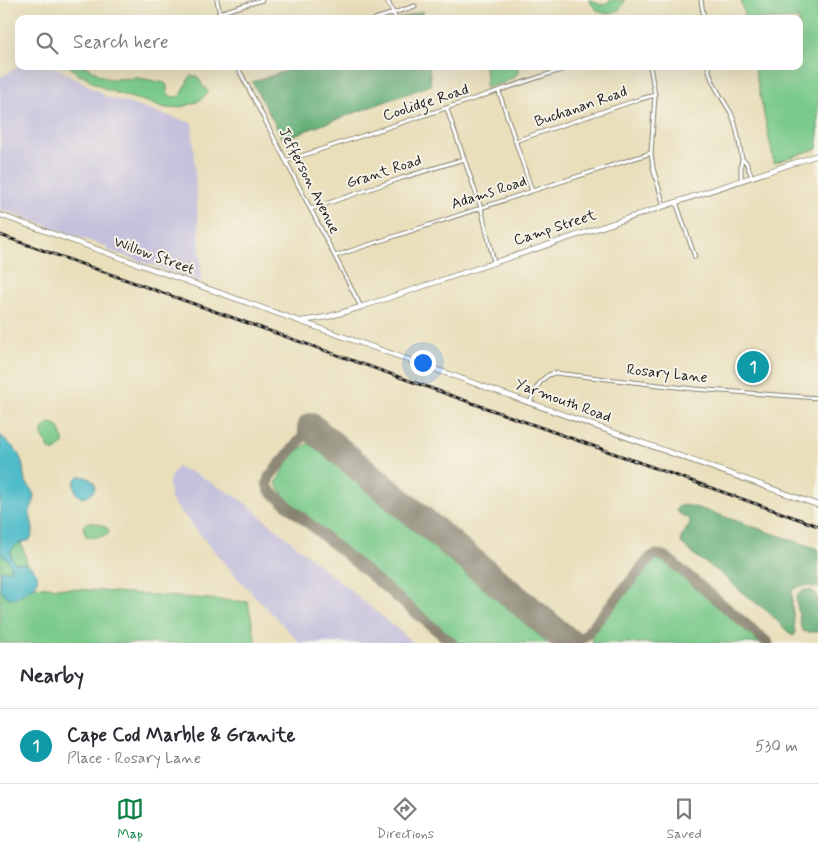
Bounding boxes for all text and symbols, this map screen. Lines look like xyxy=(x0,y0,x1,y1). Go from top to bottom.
search box xyxy=(15,15,803,70)
icon: search xyxy=(33,29,61,57)
text: Search here xyxy=(73,30,169,55)
street label: Coolidge Road xyxy=(381,80,472,127)
street label: Buchanan Road xyxy=(532,82,630,132)
street label: Jefferson Avenue xyxy=(274,124,344,238)
street label: Grant Road xyxy=(344,150,424,194)
street label: Adams Road xyxy=(449,171,529,215)
street label: Camp Street xyxy=(511,205,599,251)
street label: Willow Street xyxy=(111,232,198,280)
pin: 1 xyxy=(737,348,769,386)
your location xyxy=(410,350,436,376)
street label: Rosary Lane xyxy=(626,360,709,388)
street label: Yarmouth Road xyxy=(512,374,614,428)
text: Nearby xyxy=(20,662,84,690)
text: Cape Cod Marble & Granite xyxy=(67,723,296,748)
text: 1 xyxy=(32,736,40,757)
text: 530 m xyxy=(755,736,798,757)
text: Place · Rosary Lane xyxy=(67,748,201,769)
tab: Map xyxy=(116,795,144,843)
tab: Directions xyxy=(377,795,434,843)
tab: Saved xyxy=(666,795,702,843)

